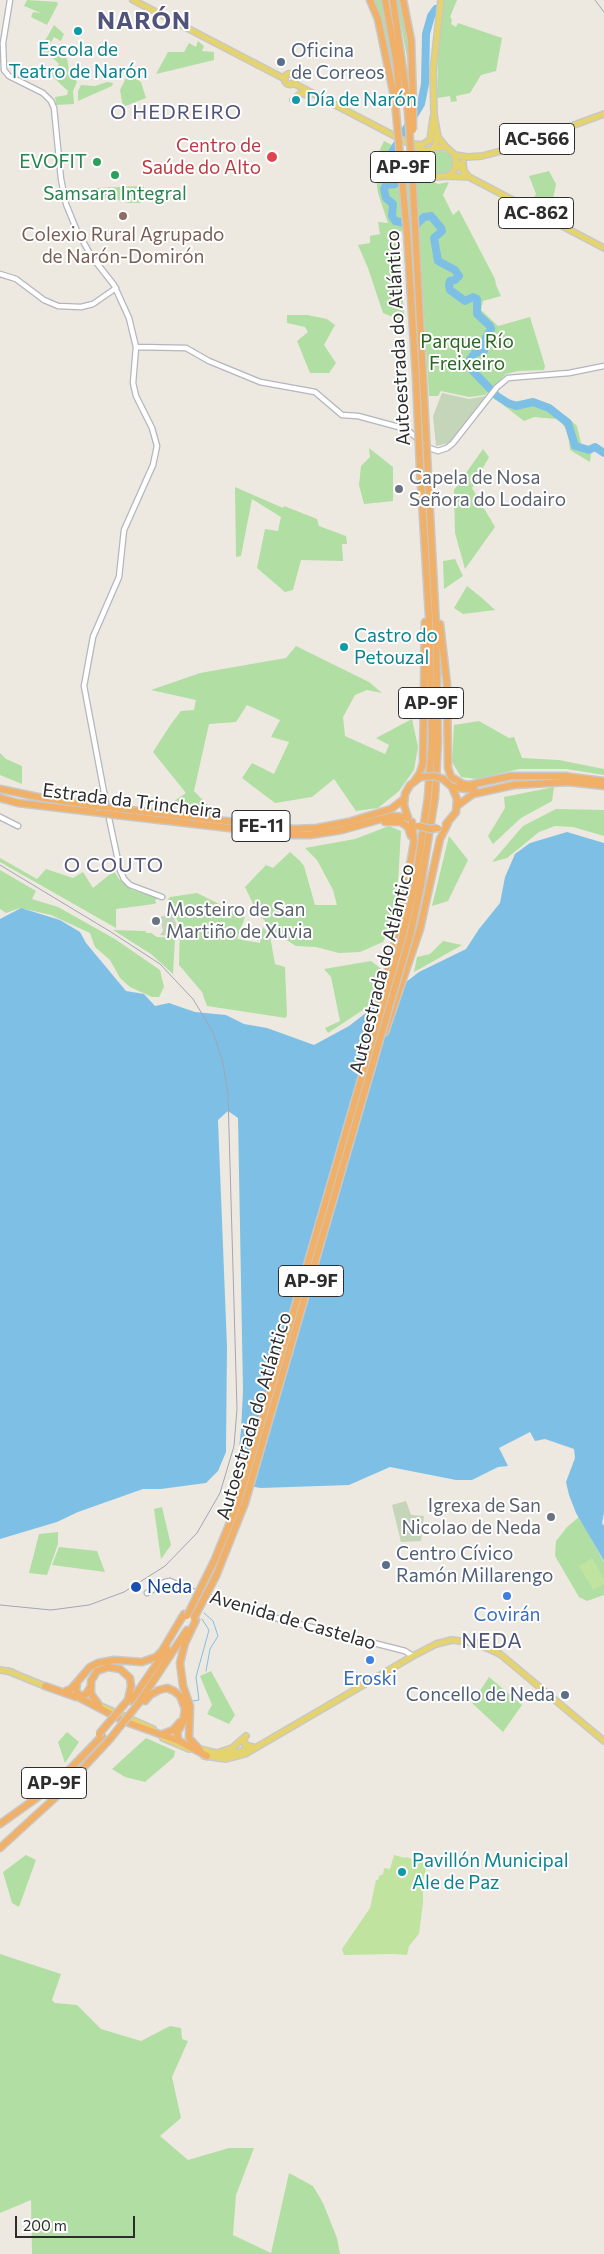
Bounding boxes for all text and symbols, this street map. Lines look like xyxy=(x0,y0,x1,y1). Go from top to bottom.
district label: NARÓN xyxy=(96,7,192,35)
marker: Escola de Teatro de Narón xyxy=(72,25,84,37)
place label: Escola de Teatro de Narón xyxy=(8,39,148,83)
place label: Oficina de Correos xyxy=(291,40,385,84)
marker: Oficina de Correos xyxy=(275,56,287,68)
place label: Día de Narón xyxy=(306,89,417,111)
marker: Día de Narón xyxy=(290,94,302,106)
district label: O HEDREIRO xyxy=(109,100,243,124)
road number: AC-566 xyxy=(500,124,574,154)
place label: Centro de Saúde do Alto xyxy=(142,135,261,179)
marker: Centro de Saúde do Alto xyxy=(265,150,279,164)
place label: EVOFIT xyxy=(19,151,87,173)
road number: AP-9F xyxy=(370,152,436,182)
marker: EVOFIT xyxy=(91,156,103,168)
marker: Samsara Integral xyxy=(109,169,121,181)
place label: Samsara Integral xyxy=(43,183,187,205)
road number: AC-862 xyxy=(498,198,574,228)
marker: Colexio Rural Agrupado de Narón-Domirón xyxy=(117,210,129,222)
place label: Colexio Rural Agrupado de Narón-Domirón xyxy=(22,224,224,268)
street label: Autoestrada do Atlántico xyxy=(381,230,415,446)
park label: Parque Río Freixeiro xyxy=(420,331,514,375)
place label: Capela de Nosa Señora do Lodairo xyxy=(409,467,566,511)
marker: Capela de Nosa Señora do Lodairo xyxy=(393,483,405,495)
place label: Castro do Petouzal xyxy=(354,625,438,669)
marker: Castro do Petouzal xyxy=(338,641,350,653)
road number: AP-9F xyxy=(398,688,464,718)
street label: Estrada da Trincheira xyxy=(41,779,223,823)
road number: FE-11 xyxy=(232,810,290,841)
district label: O COUTO xyxy=(63,853,165,877)
street label: Autoestrada do Atlántico xyxy=(345,861,419,1077)
place label: Mosteiro de San Martiño de Xuvia xyxy=(166,899,313,943)
marker: Mosteiro de San Martiño de Xuvia xyxy=(150,915,162,927)
road number: AP-9F xyxy=(278,1266,344,1296)
street label: Autoestrada do Atlántico xyxy=(212,1309,296,1523)
place label: Igrexa de San Nicolao de Neda xyxy=(401,1495,541,1539)
marker: Igrexa de San Nicolao de Neda xyxy=(545,1511,557,1523)
place label: Centro Cívico Ramón Millarengo xyxy=(396,1543,553,1587)
marker: Centro Cívico Ramón Millarengo xyxy=(380,1559,392,1571)
place label: Neda xyxy=(147,1576,192,1598)
marker: Neda xyxy=(129,1580,143,1594)
street label: Avenida de Castelao xyxy=(207,1585,379,1655)
marker: Covirán xyxy=(501,1590,513,1602)
place label: Covirán xyxy=(474,1604,540,1626)
district label: NEDA xyxy=(461,1628,523,1654)
marker: Eroski xyxy=(364,1654,376,1666)
place label: Eroski xyxy=(343,1668,397,1690)
place label: Concello de Neda xyxy=(406,1684,555,1706)
marker: Concello de Neda xyxy=(559,1689,571,1701)
road number: AP-9F xyxy=(22,1768,86,1799)
place label: Pavillón Municipal Ale de Paz xyxy=(412,1850,569,1894)
marker: Pavillón Municipal Ale de Paz xyxy=(396,1866,408,1878)
scale bar xyxy=(18,2206,138,2238)
text: 200 m xyxy=(23,2216,67,2234)

